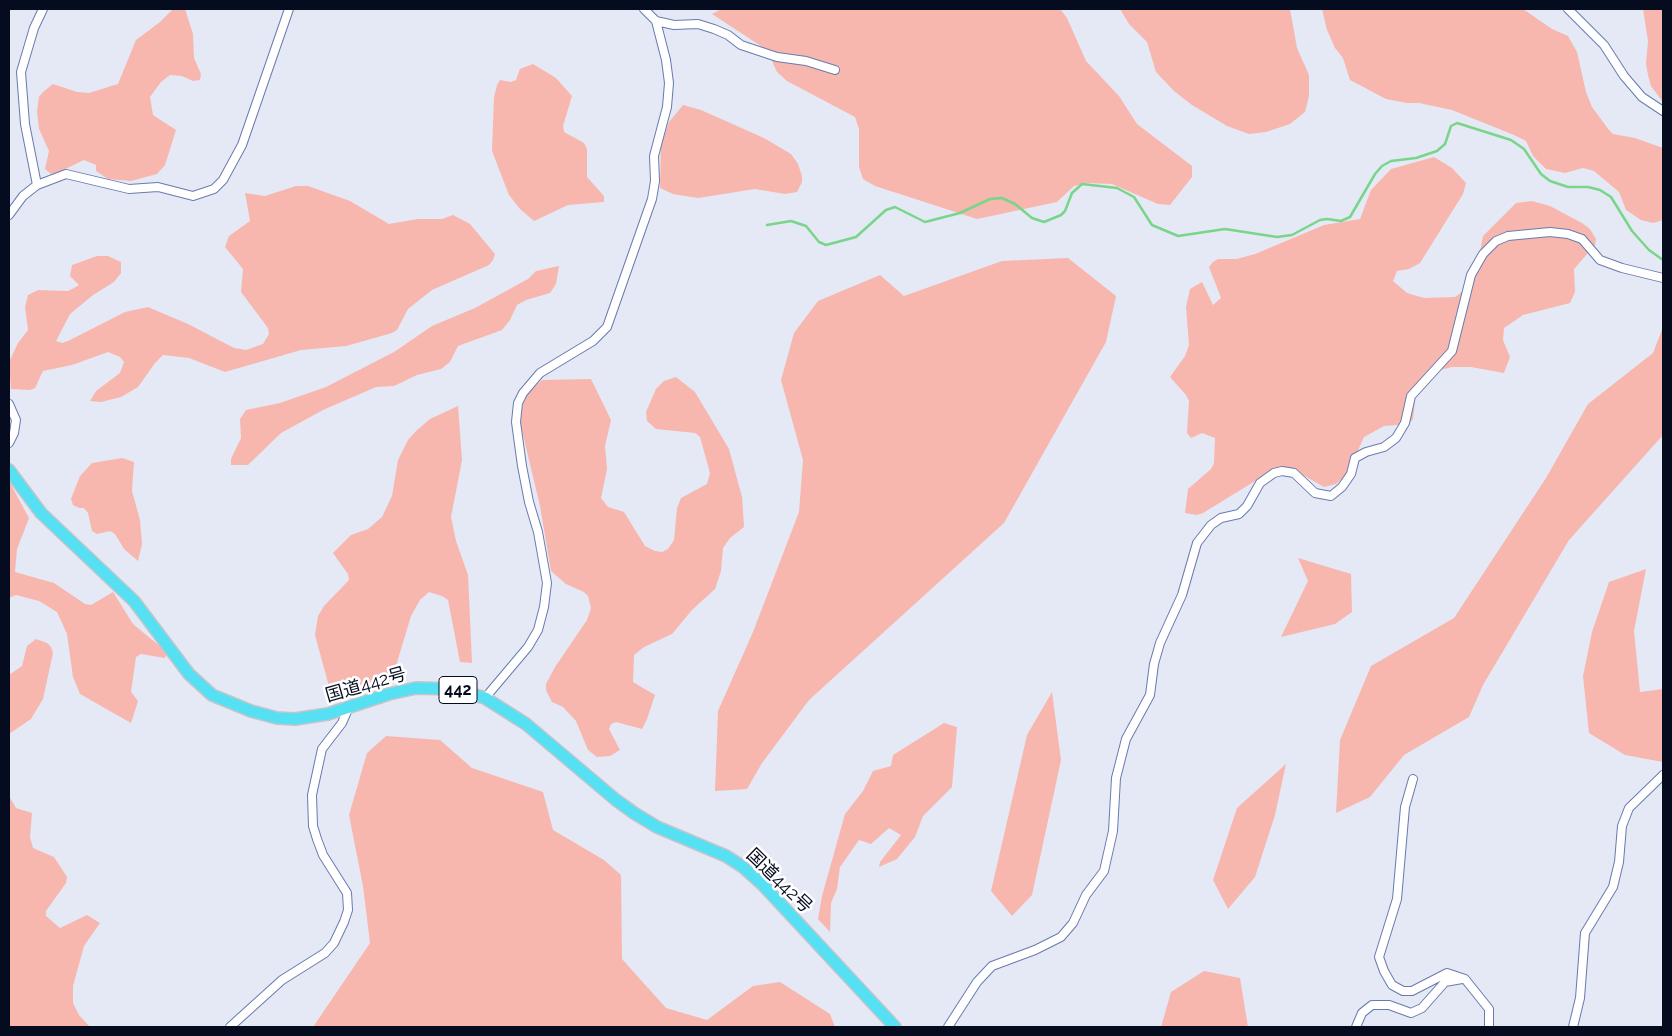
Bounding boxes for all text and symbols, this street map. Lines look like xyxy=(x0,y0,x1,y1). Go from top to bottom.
street label: 国道442号 xyxy=(323,663,409,707)
road number: 442 xyxy=(439,676,477,704)
street label: 国道442号 xyxy=(742,844,816,918)

